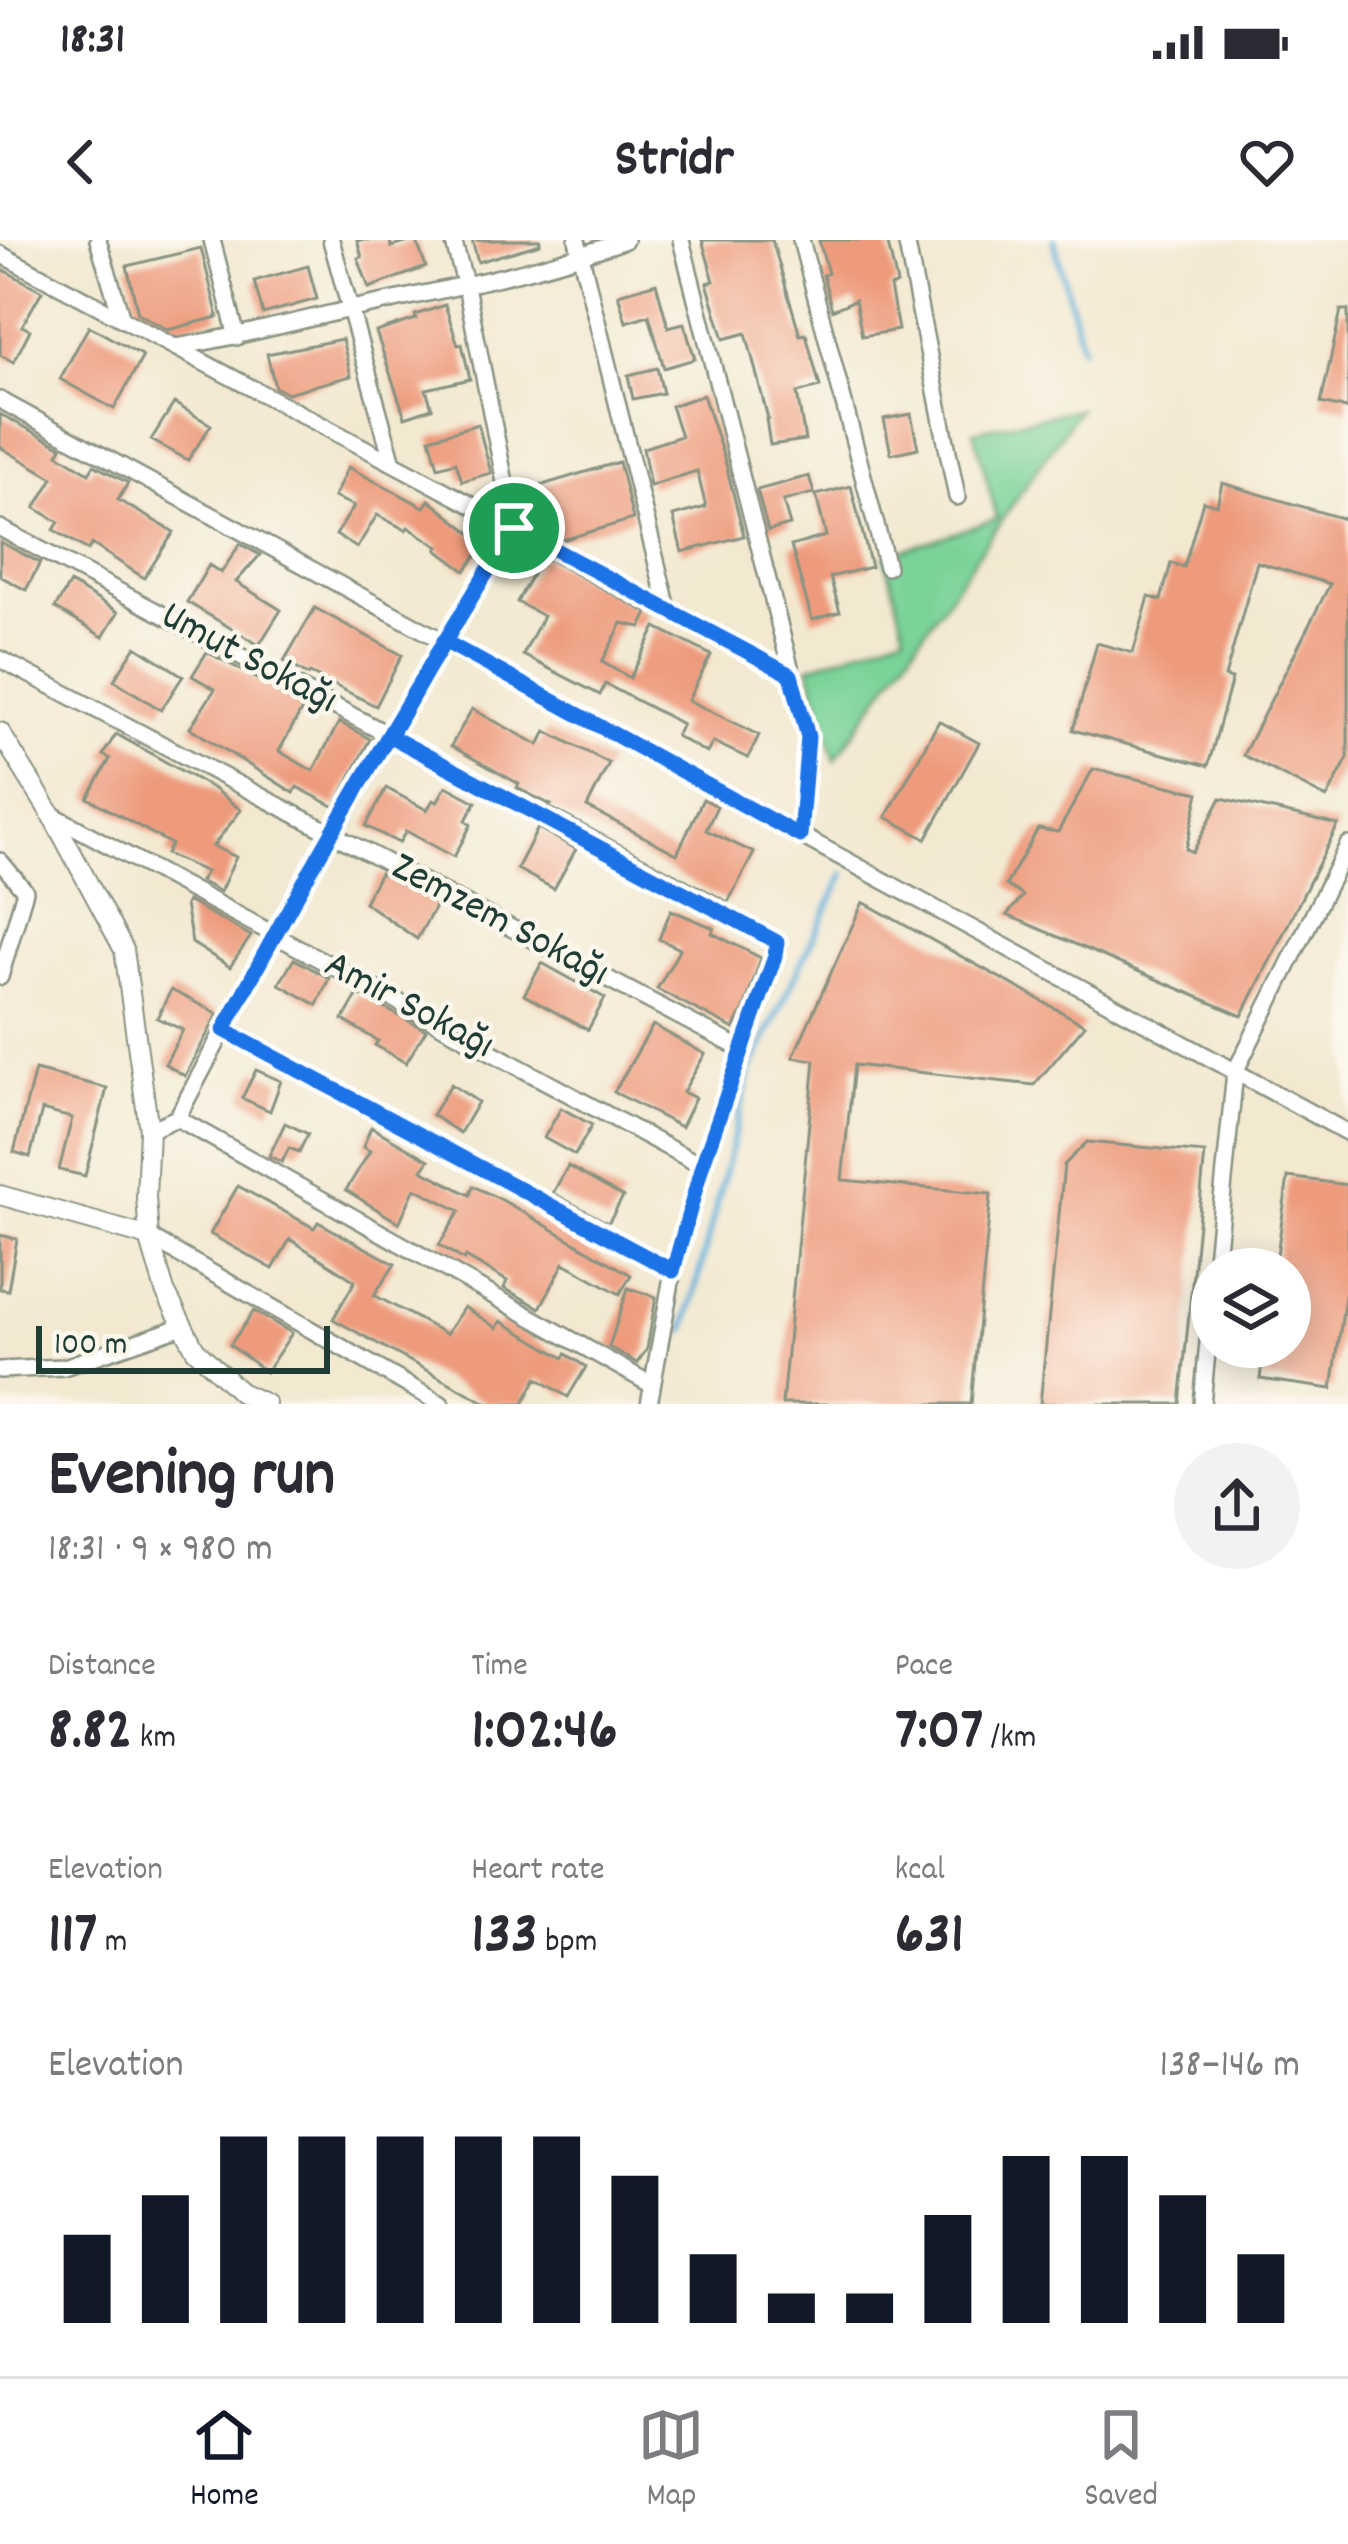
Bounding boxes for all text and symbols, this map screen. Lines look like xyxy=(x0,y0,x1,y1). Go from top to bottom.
text: 18:31 xyxy=(60,10,125,74)
text: Stridr xyxy=(614,124,734,201)
icon: back xyxy=(48,129,114,195)
icon: heart xyxy=(1234,129,1300,195)
pin xyxy=(463,477,565,579)
icon: arrive xyxy=(481,495,547,561)
street label: Umut Sokağı xyxy=(149,588,347,732)
street label: Zemzem Sokağı xyxy=(379,839,619,1005)
street label: Amir Sokağı xyxy=(312,937,504,1077)
map controls xyxy=(1191,1248,1311,1368)
button: layers xyxy=(1191,1248,1311,1368)
scale bar xyxy=(36,1320,330,1373)
text: 100 m xyxy=(54,1323,127,1370)
text: Evening run xyxy=(48,1432,335,1526)
button: share xyxy=(1174,1443,1300,1569)
text: 18:31 · 9 × 980 m xyxy=(48,1524,273,1579)
text: Distance xyxy=(48,1644,156,1691)
text: Time xyxy=(471,1644,528,1691)
text: Pace xyxy=(895,1644,953,1691)
text: 8.82 xyxy=(48,1691,132,1777)
text: 1:02:46 xyxy=(471,1691,618,1777)
text: 7:07 xyxy=(895,1691,983,1777)
text: km xyxy=(132,1716,176,1763)
text: /km xyxy=(983,1716,1036,1763)
text: Elevation xyxy=(48,1848,163,1895)
text: Heart rate xyxy=(471,1848,605,1895)
text: kcal xyxy=(895,1848,945,1895)
text: 117 xyxy=(48,1895,97,1981)
text: 133 xyxy=(471,1895,538,1981)
text: 631 xyxy=(895,1895,964,1981)
text: m xyxy=(97,1920,128,1967)
text: bpm xyxy=(538,1920,597,1967)
text: Elevation xyxy=(48,2040,184,2095)
text: 138–146 m xyxy=(1160,2040,1300,2095)
tab: Home xyxy=(190,2402,259,2521)
tab: Map xyxy=(638,2402,704,2521)
tab: Saved xyxy=(1084,2402,1158,2521)

